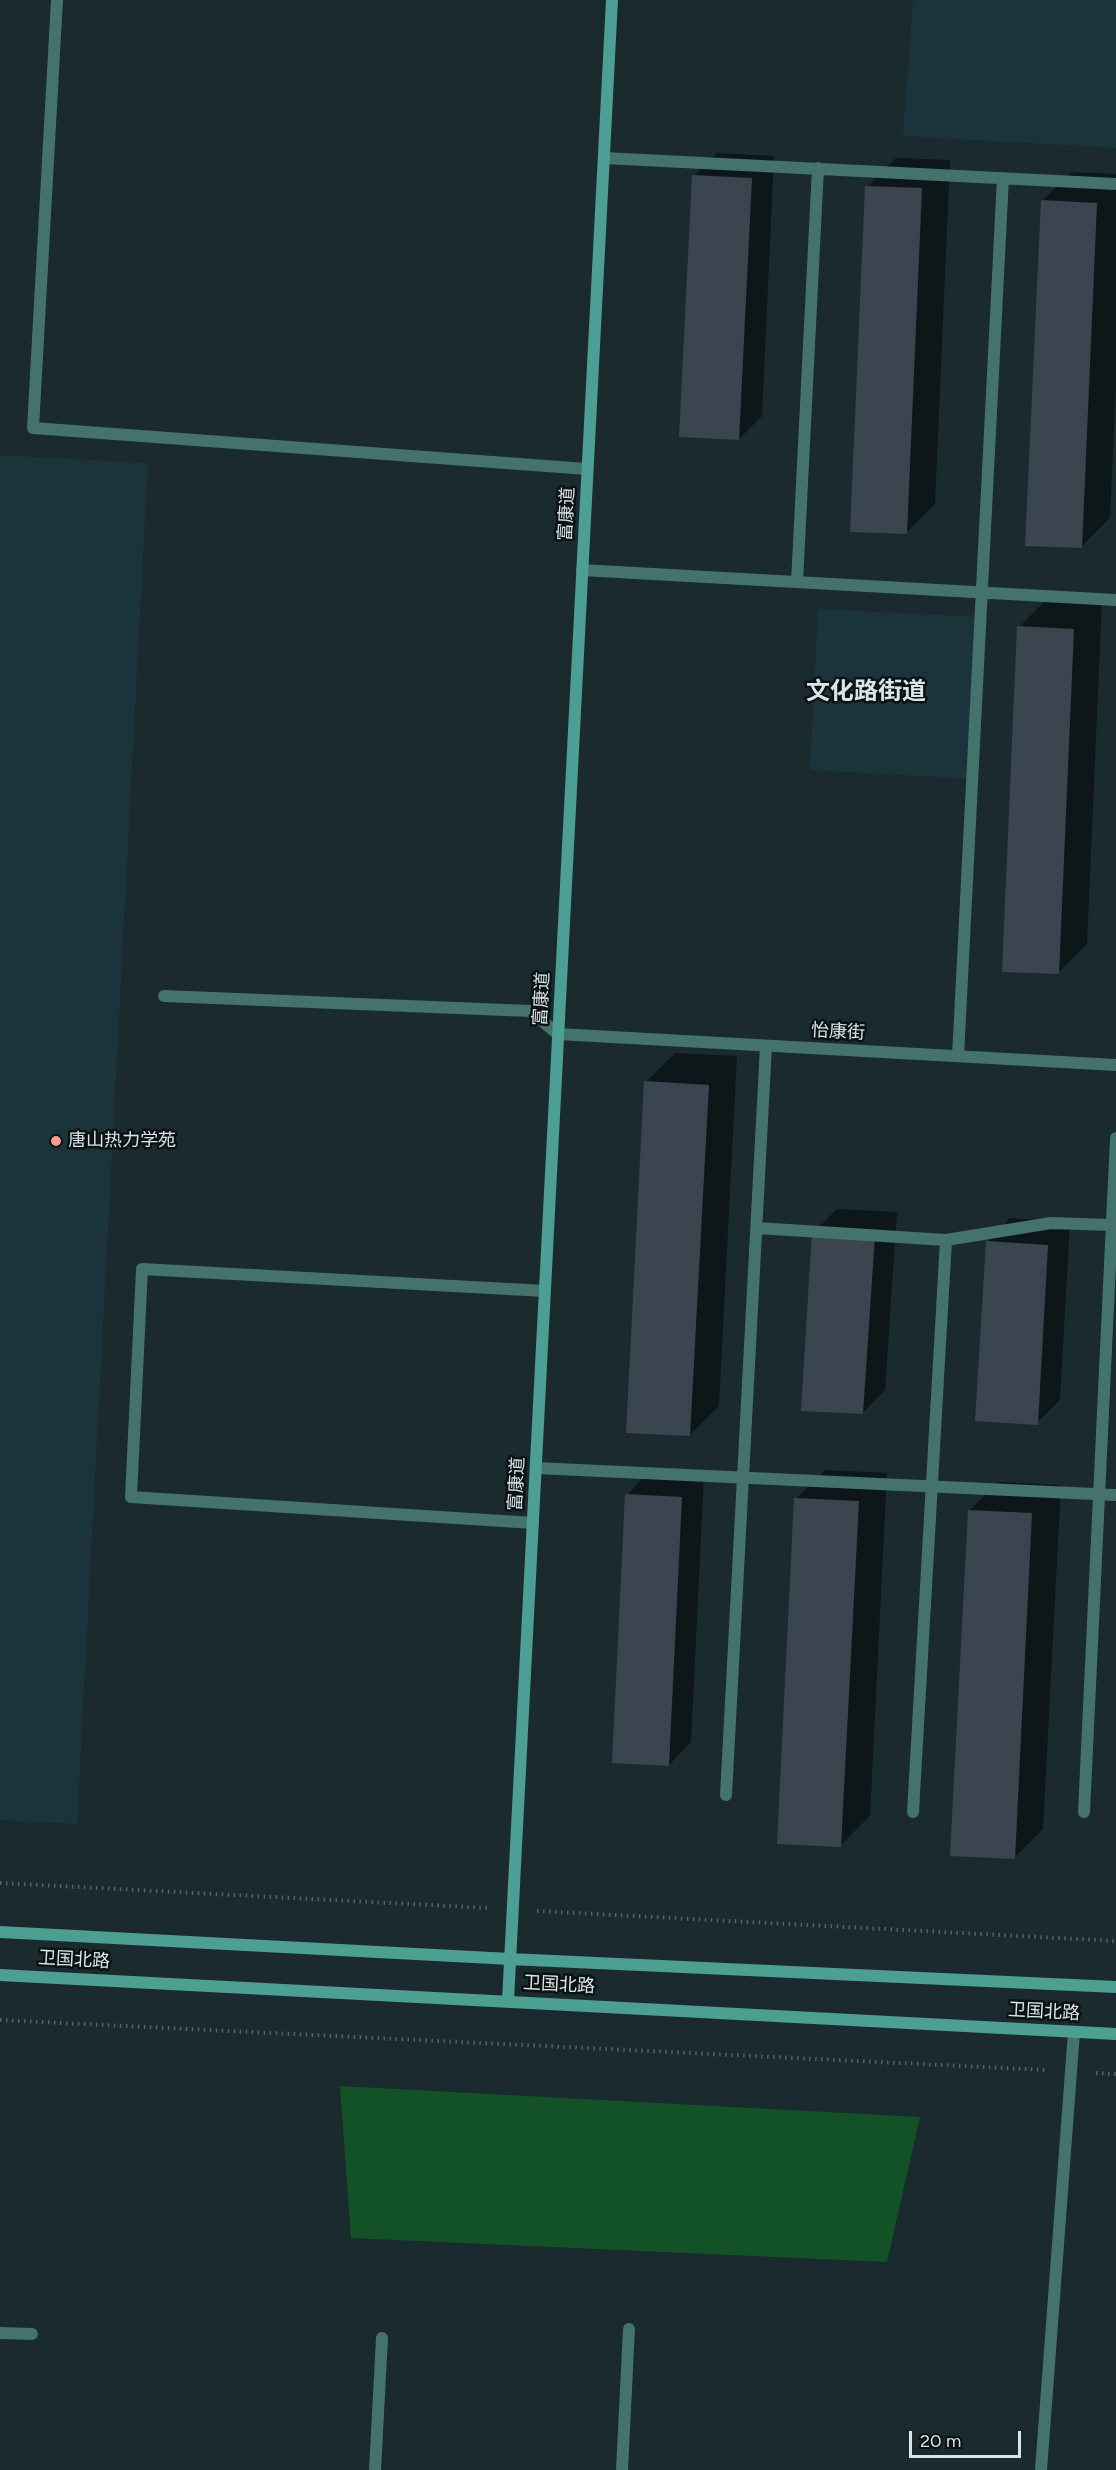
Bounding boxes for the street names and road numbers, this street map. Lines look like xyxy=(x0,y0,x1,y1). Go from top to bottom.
street label: 富康道 xyxy=(555,486,579,542)
street label: 富康道 xyxy=(530,971,554,1027)
street label: 怡康街 xyxy=(810,1020,866,1044)
street label: 富康道 xyxy=(505,1456,529,1512)
street label: 卫国北路 xyxy=(37,1947,111,1973)
street label: 卫国北路 xyxy=(522,1972,596,1998)
street label: 卫国北路 xyxy=(1007,1999,1081,2025)

